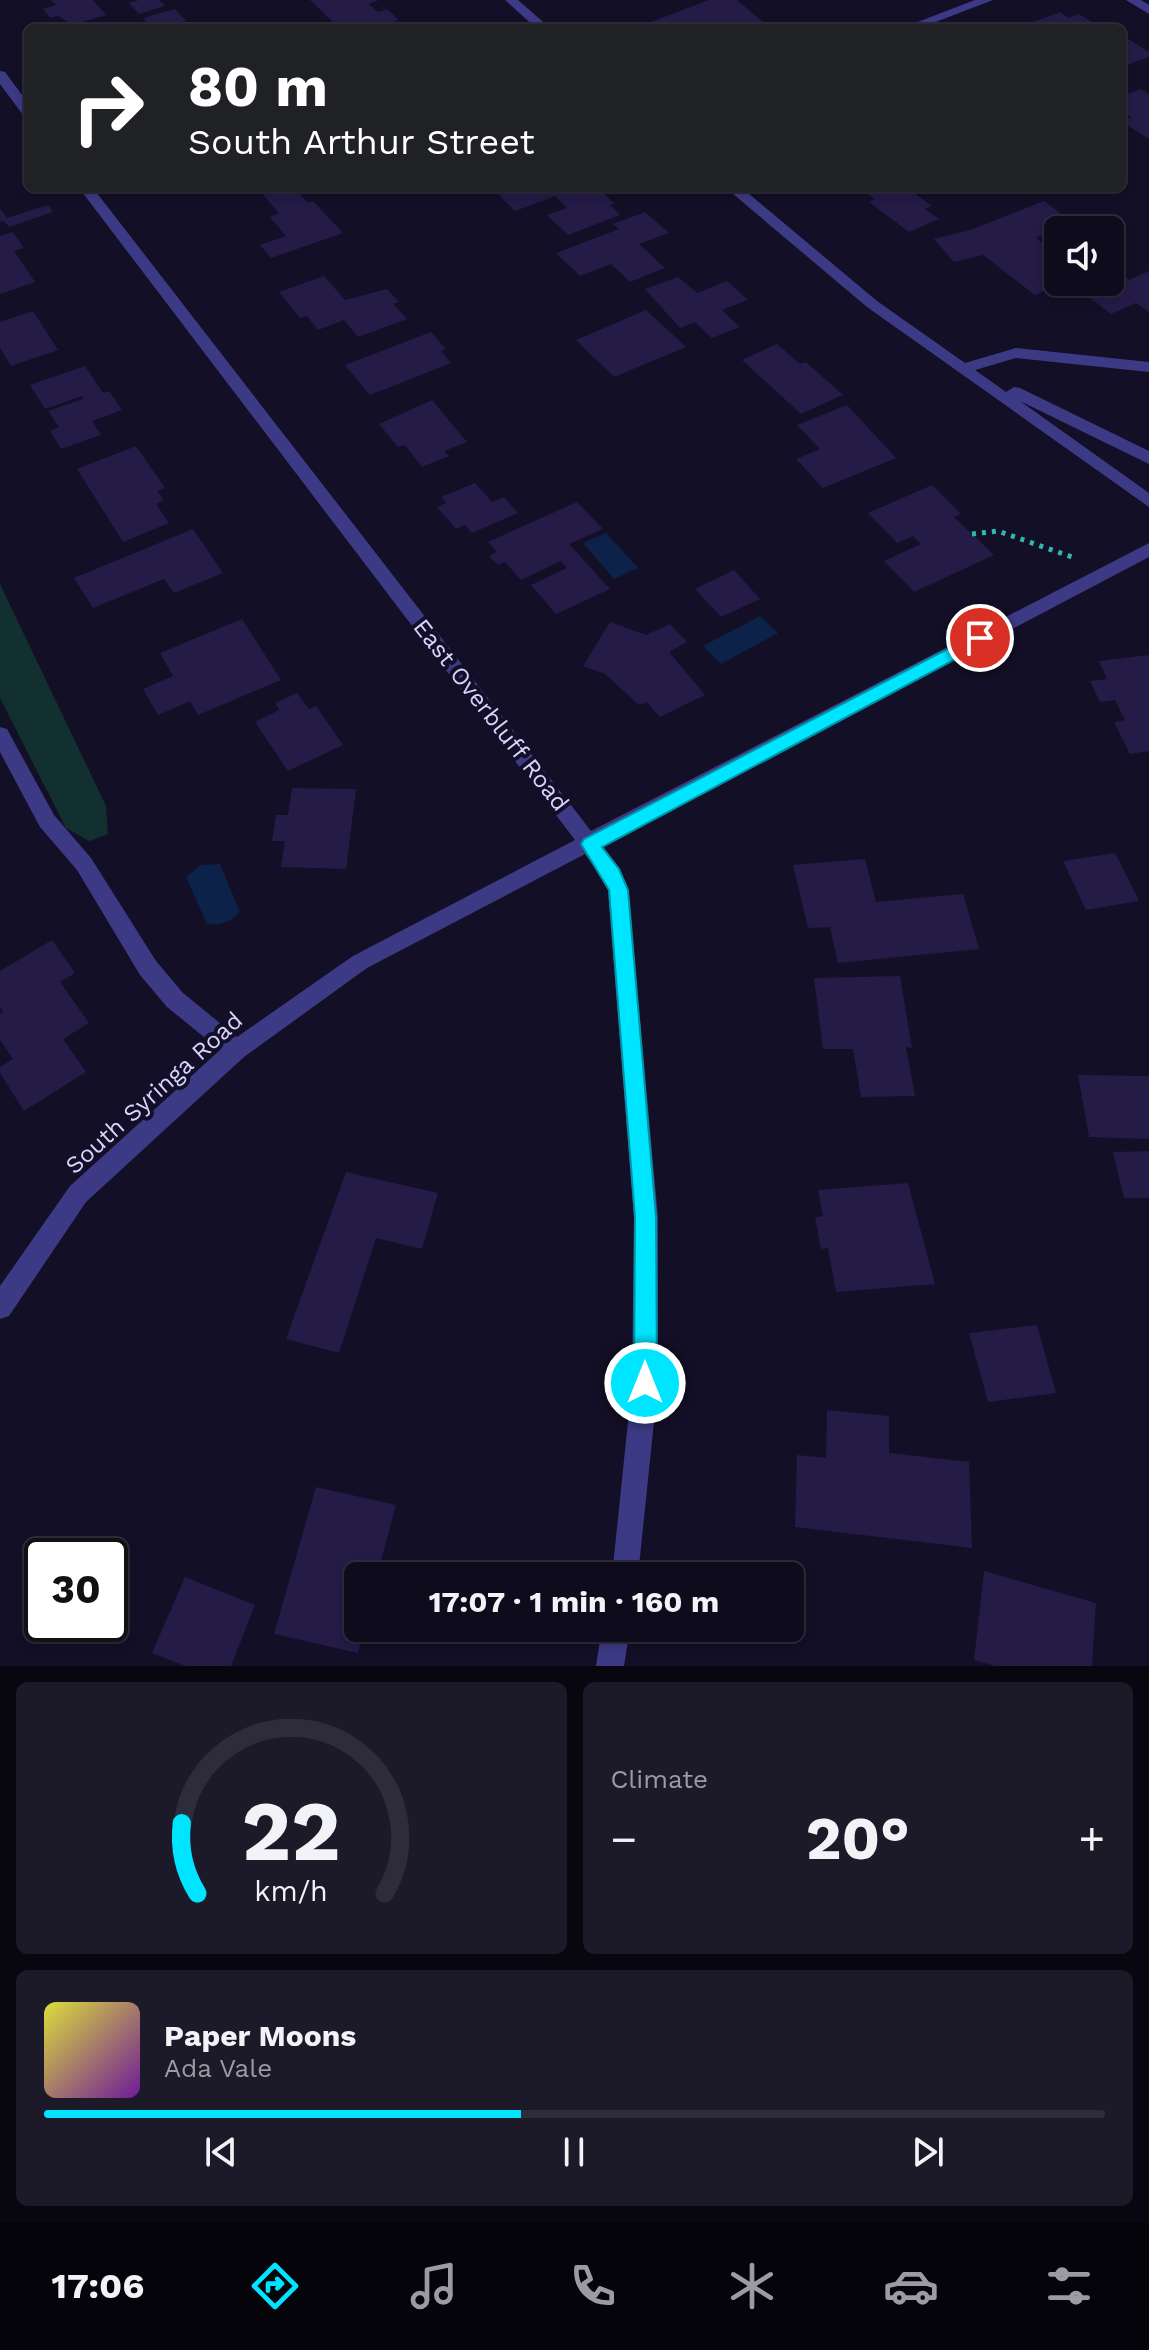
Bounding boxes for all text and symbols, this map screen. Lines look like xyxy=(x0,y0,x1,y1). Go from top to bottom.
text: 80 m xyxy=(188,54,328,120)
icon: right xyxy=(56,56,160,160)
text: South Arthur Street xyxy=(188,121,535,163)
map controls xyxy=(1044,216,1124,296)
button: sound xyxy=(1044,216,1124,296)
pin xyxy=(946,604,1014,672)
street label: East Overbluff Road xyxy=(407,614,575,816)
icon: arrive xyxy=(958,616,1002,660)
street label: South Syringa Road xyxy=(60,1006,248,1180)
position arrow xyxy=(603,1341,687,1425)
speed limit sign: 30 xyxy=(24,1538,128,1642)
text: 17:07 · 1 min · 160 m xyxy=(429,1584,719,1619)
text: Climate xyxy=(611,1764,708,1794)
text: 22 xyxy=(242,1783,341,1880)
text: 20° xyxy=(806,1803,910,1874)
text: − xyxy=(611,1813,637,1865)
text: + xyxy=(1078,1813,1105,1865)
text: km/h xyxy=(254,1874,328,1908)
text: Paper Moons xyxy=(164,2018,356,2053)
text: Ada Vale xyxy=(164,2053,272,2083)
icon: previous xyxy=(199,2130,243,2174)
icon: pause xyxy=(552,2130,596,2174)
icon: next xyxy=(906,2130,950,2174)
icon: directions xyxy=(247,2258,303,2314)
icon: music xyxy=(406,2258,462,2314)
icon: phone xyxy=(565,2258,621,2314)
icon: climate xyxy=(724,2258,780,2314)
icon: car xyxy=(883,2258,939,2314)
icon: filters xyxy=(1041,2258,1097,2314)
text: 17:06 xyxy=(51,2265,144,2307)

